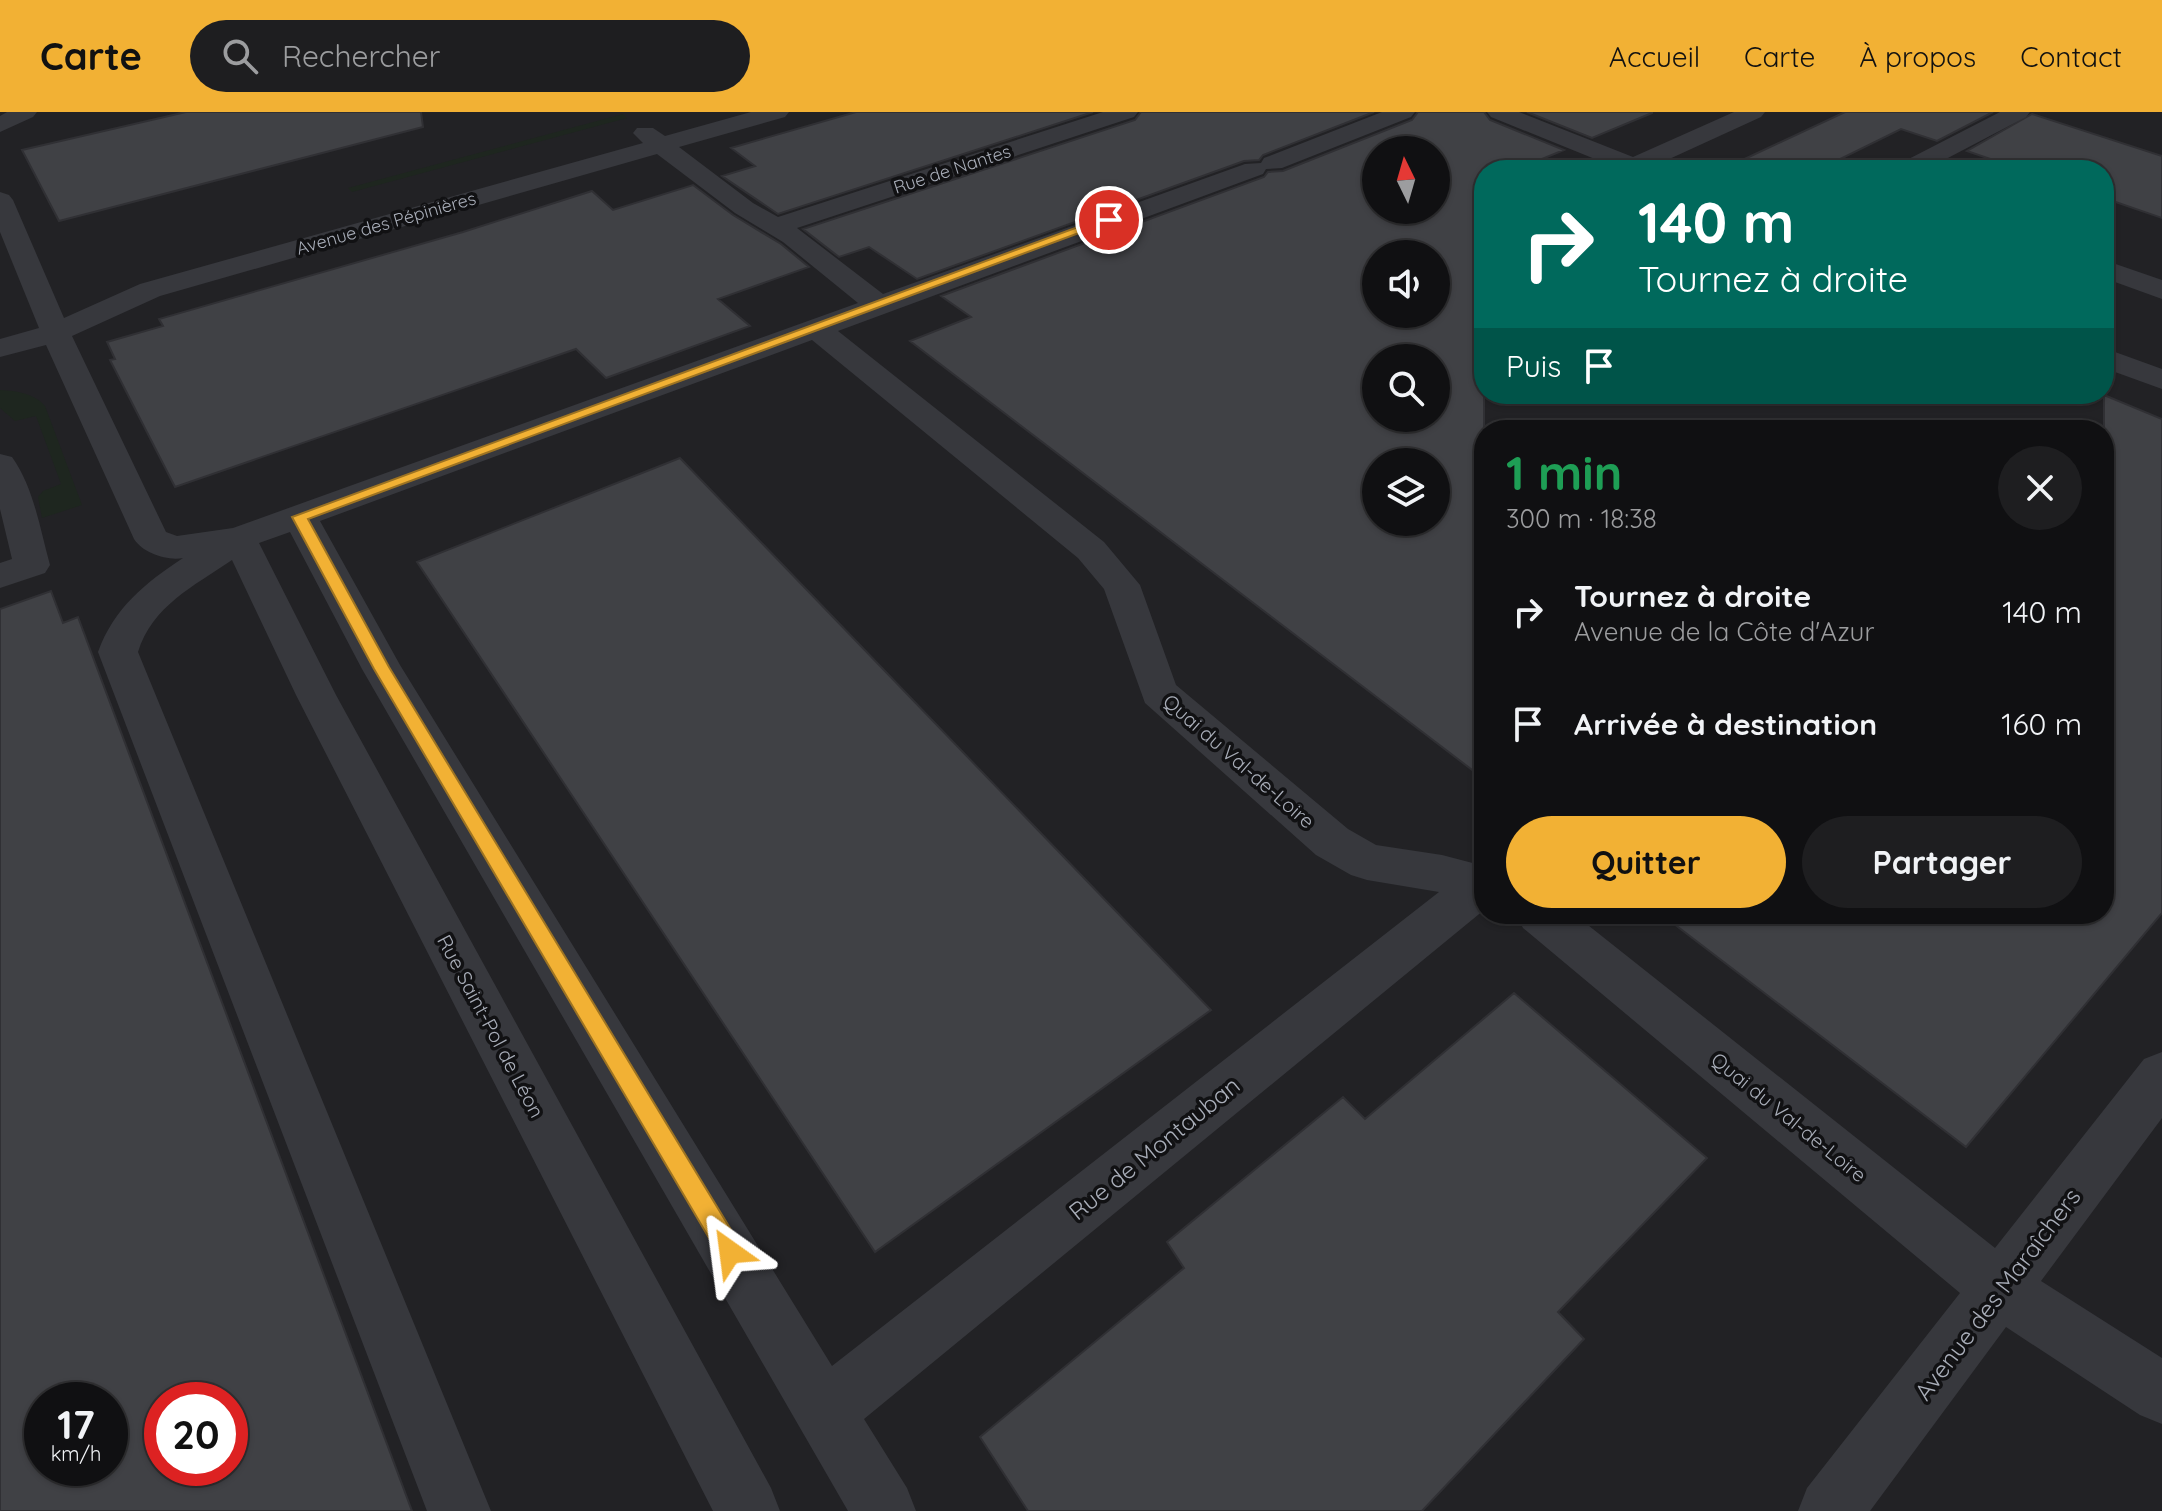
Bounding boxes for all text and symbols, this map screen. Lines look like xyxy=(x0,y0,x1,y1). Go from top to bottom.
search box xyxy=(190,20,750,92)
text: Carte xyxy=(40,32,142,80)
icon: search xyxy=(218,34,262,78)
text: Rechercher xyxy=(282,37,440,75)
text: Accueil xyxy=(1609,39,1700,74)
text: Carte xyxy=(1744,39,1815,74)
text: À propos xyxy=(1859,39,1976,74)
text: Contact xyxy=(2020,39,2122,74)
north arrow xyxy=(1362,136,1450,224)
map controls xyxy=(1362,136,1450,536)
street label: Rue de Nantes xyxy=(890,139,1014,199)
street label: Avenue des Pépinières xyxy=(293,186,479,260)
pin xyxy=(1075,186,1143,254)
text: 140 m xyxy=(1638,187,1794,257)
icon: right xyxy=(1506,192,1610,296)
icon: arrive xyxy=(1087,198,1131,242)
button: sound xyxy=(1362,240,1450,328)
text: Tournez à droite xyxy=(1638,256,1908,301)
button: search xyxy=(1362,344,1450,432)
icon: arrive xyxy=(1577,344,1621,388)
text: Puis xyxy=(1506,347,1561,385)
text: 1 min xyxy=(1506,442,1622,502)
button: close xyxy=(1998,446,2082,530)
button: layers xyxy=(1362,448,1450,536)
text: 300 m · 18:38 xyxy=(1506,502,1657,535)
text: Tournez à droite xyxy=(1574,577,1811,615)
icon: right xyxy=(1506,590,1550,634)
text: 140 m xyxy=(2002,593,2082,631)
text: Avenue de la Côte d'Azur xyxy=(1574,615,1874,648)
street label: Quai du Val-de-Loire xyxy=(1158,688,1320,834)
icon: arrive xyxy=(1506,702,1550,746)
text: Arrivée à destination xyxy=(1574,705,1877,743)
text: 160 m xyxy=(2001,705,2082,743)
button: Quitter xyxy=(1506,816,1786,908)
button: Partager xyxy=(1802,816,2082,908)
street label: Rue Saint-Pol de Léon xyxy=(432,930,550,1122)
street label: Quai du Val-de-Loire xyxy=(1706,1047,1872,1187)
street label: Rue de Montauban xyxy=(1062,1070,1246,1226)
street label: Avenue des Maraîchers xyxy=(1907,1182,2087,1406)
position arrow xyxy=(688,1210,772,1294)
speed limit sign: 20 xyxy=(144,1382,248,1486)
text: 17 xyxy=(57,1399,95,1449)
text: km/h xyxy=(51,1441,101,1466)

